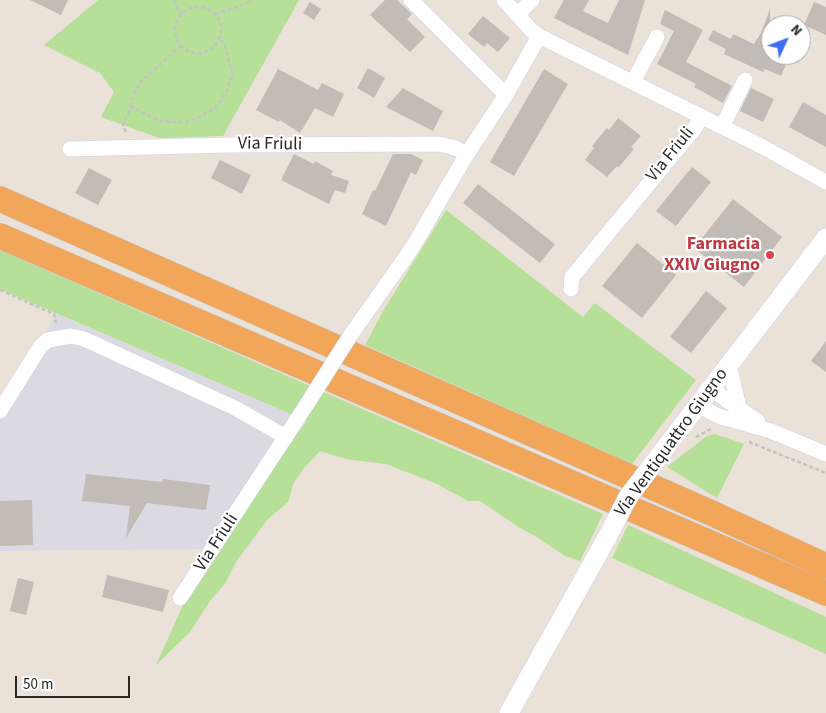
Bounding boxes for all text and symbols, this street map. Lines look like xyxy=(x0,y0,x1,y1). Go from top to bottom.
north arrow xyxy=(761,15,811,65)
text: N xyxy=(786,20,807,41)
street label: Via Friuli xyxy=(642,123,700,187)
street label: Via Friuli xyxy=(238,134,302,156)
place label: Farmacia XXIV Giugno xyxy=(664,234,760,276)
marker: Farmacia XXIV Giugno xyxy=(764,249,776,261)
street label: Via Ventiquattro Giugno xyxy=(611,364,733,522)
street label: Via Friuli xyxy=(190,510,244,576)
scale bar xyxy=(18,666,132,698)
text: 50 m xyxy=(23,674,53,695)

